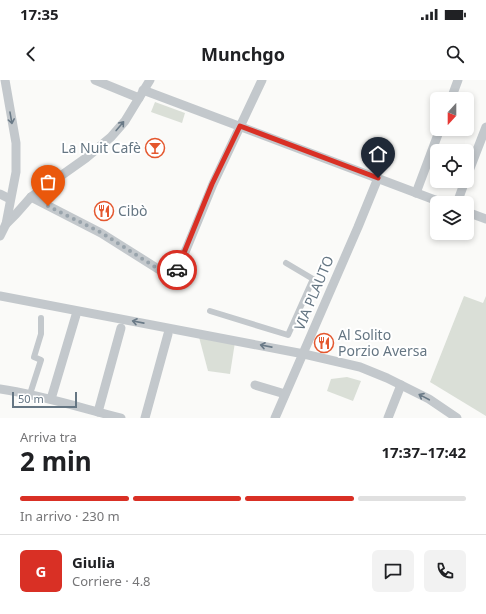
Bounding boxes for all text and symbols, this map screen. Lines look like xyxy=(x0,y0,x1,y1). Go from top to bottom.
text: 17:35 xyxy=(20,4,59,24)
text: Munchgo xyxy=(201,42,285,66)
icon: back xyxy=(20,43,42,65)
icon: search xyxy=(444,43,466,65)
north arrow xyxy=(430,92,474,136)
map controls xyxy=(430,92,474,240)
one-way arrow xyxy=(7,112,15,125)
one-way arrow xyxy=(116,121,125,132)
bar icon: La Nuit Cafè xyxy=(144,137,166,159)
pin xyxy=(361,137,395,178)
place label: La Nuit Cafè xyxy=(61,138,141,157)
icon: home xyxy=(367,143,389,165)
button: locate xyxy=(430,144,474,188)
pin xyxy=(31,165,65,206)
icon: bag xyxy=(37,171,59,193)
button: layers xyxy=(430,196,474,240)
restaurant icon: Cibò xyxy=(93,200,115,222)
place label: Cibò xyxy=(118,201,148,220)
courier xyxy=(157,250,197,290)
street label: VIA PLAUTO xyxy=(289,253,338,333)
icon: car xyxy=(166,259,188,281)
one-way arrow xyxy=(132,317,145,325)
place label: Al Solito Porzio Aversa xyxy=(338,325,427,360)
restaurant icon: Al Solito Porzio Aversa xyxy=(313,332,335,354)
one-way arrow xyxy=(260,342,273,350)
scale bar xyxy=(12,390,77,409)
text: 50 m xyxy=(18,391,44,406)
one-way arrow xyxy=(418,393,430,400)
text: Arriva tra xyxy=(20,428,77,446)
text: 17:37–17:42 xyxy=(381,442,466,462)
text: 2 min xyxy=(20,443,92,479)
text: In arrivo · 230 m xyxy=(20,507,120,525)
button: chat xyxy=(372,550,414,592)
button: phone xyxy=(424,550,466,592)
text: Giulia xyxy=(72,552,115,572)
text: G xyxy=(36,561,46,581)
text: Corriere · 4.8 xyxy=(72,572,151,590)

